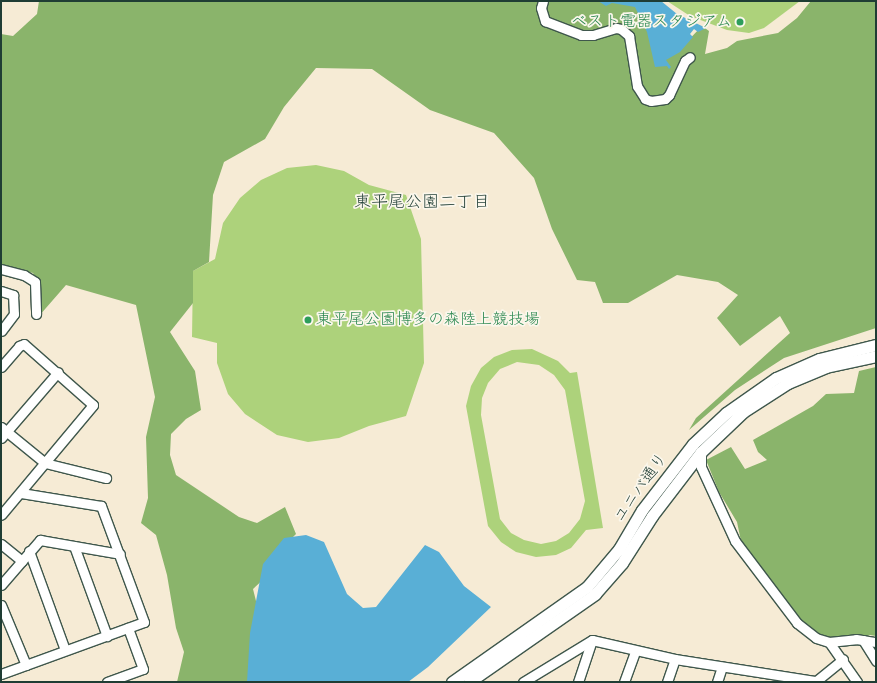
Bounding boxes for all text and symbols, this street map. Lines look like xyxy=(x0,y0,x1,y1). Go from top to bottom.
place label: ベスト電器スタジアム xyxy=(572,12,732,32)
marker: ベスト電器スタジアム xyxy=(735,17,745,27)
district label: 東平尾公園二丁目 xyxy=(354,193,490,213)
place label: 東平尾公園博多の森陸上競技場 xyxy=(316,310,540,330)
marker: 東平尾公園博多の森陸上競技場 xyxy=(303,315,313,325)
street label: ユニバ通り xyxy=(610,450,672,526)

